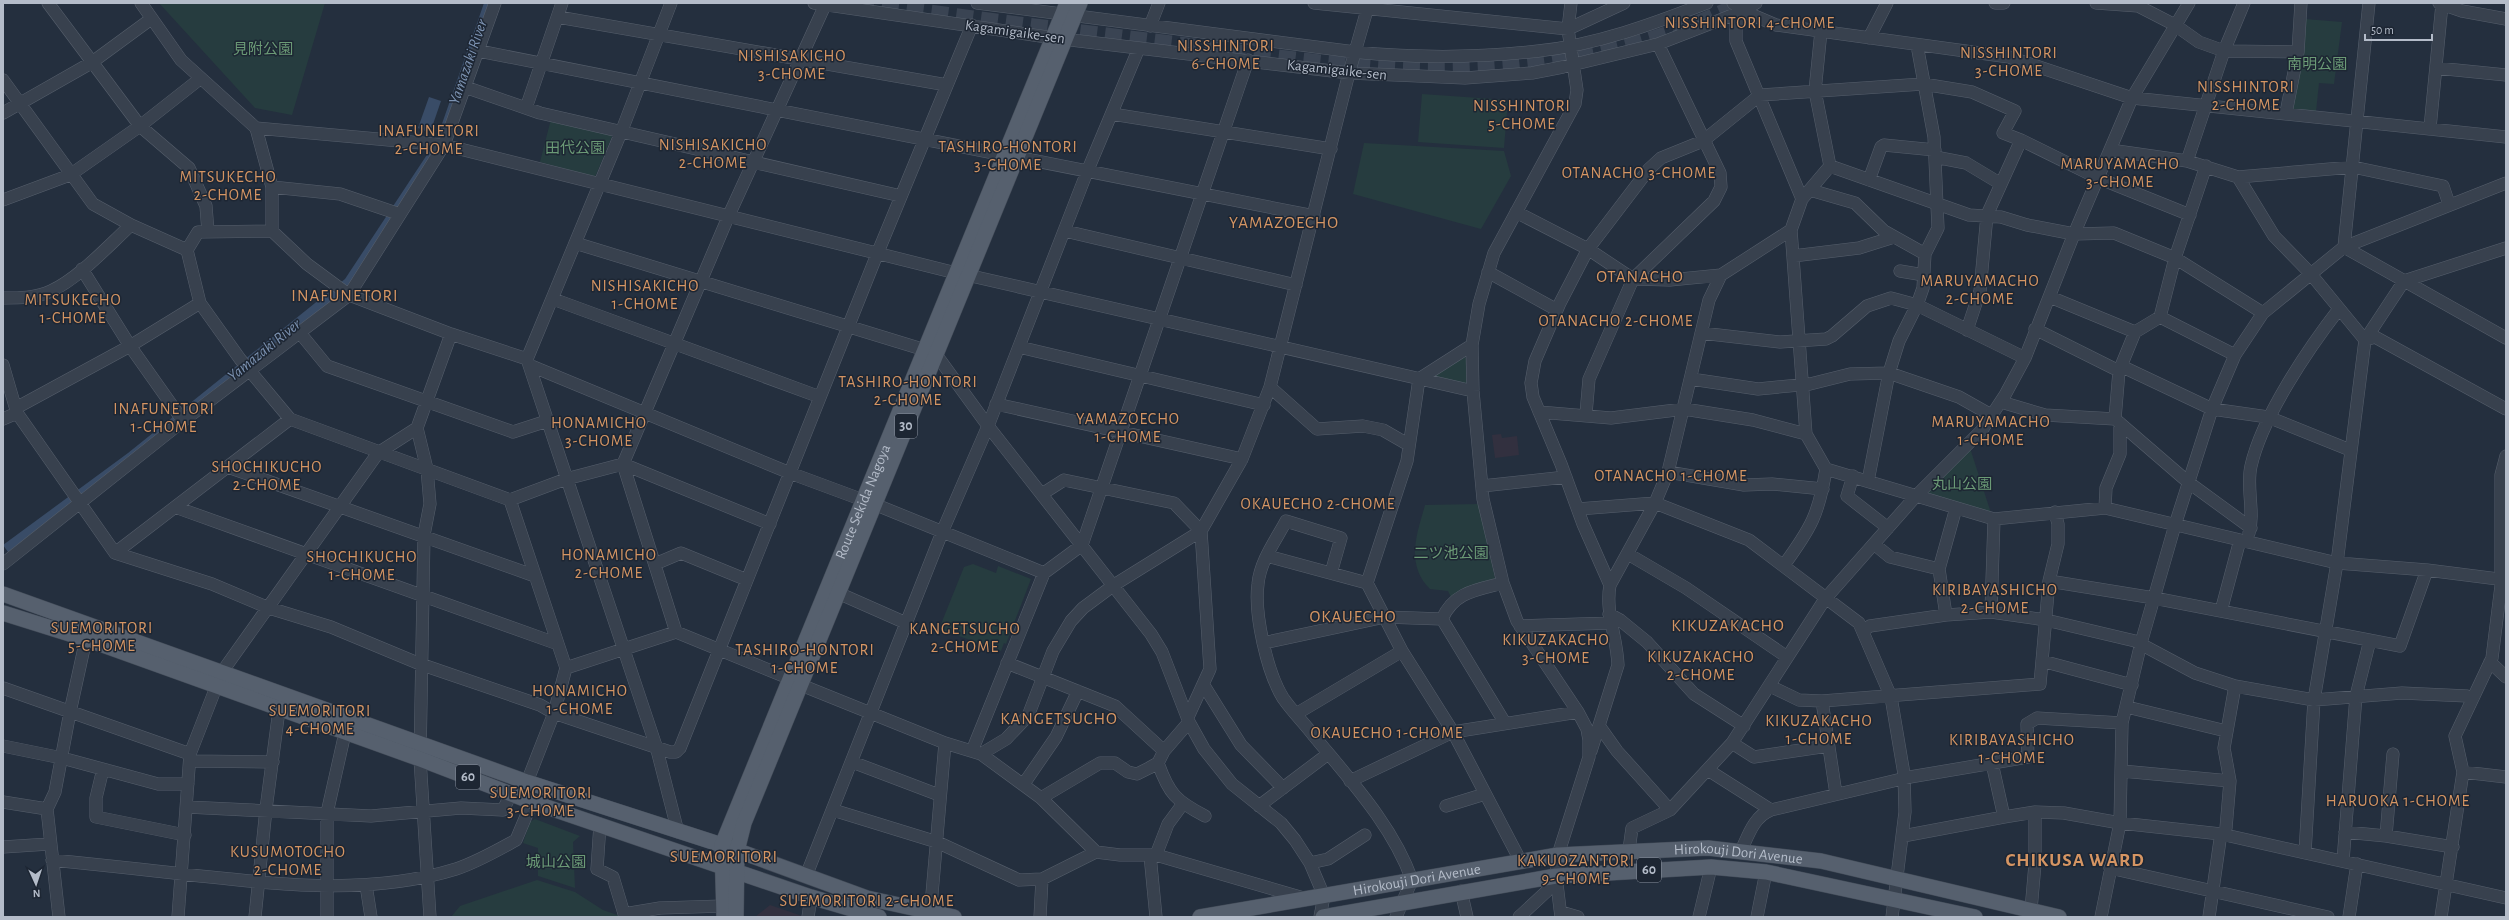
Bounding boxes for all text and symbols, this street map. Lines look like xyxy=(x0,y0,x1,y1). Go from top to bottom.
district label: NISSHINTORI 4-CHOME xyxy=(1665,15,1835,31)
scale bar xyxy=(2365,16,2432,42)
water label: Yamazaki River xyxy=(446,17,490,107)
street label: Kagamigaike-sen xyxy=(964,18,1066,46)
text: 50 m xyxy=(2371,24,2394,36)
district label: NISSHINTORI 6-CHOME xyxy=(1177,38,1275,72)
park label: 見附公園 xyxy=(233,40,293,57)
district label: NISSHINTORI 3-CHOME xyxy=(1960,45,2058,79)
district label: NISHISAKICHO 3-CHOME xyxy=(738,48,846,82)
park label: 南明公園 xyxy=(2287,56,2347,72)
street label: Kagamigaike-sen xyxy=(1286,57,1388,83)
district label: NISSHINTORI 2-CHOME xyxy=(2197,79,2295,113)
district label: NISSHINTORI 5-CHOME xyxy=(1473,98,1571,132)
district label: INAFUNETORI 2-CHOME xyxy=(378,123,480,157)
district label: NISHISAKICHO 2-CHOME xyxy=(659,137,767,171)
park label: 田代公園 xyxy=(545,139,605,156)
district label: TASHIRO-HONTORI 3-CHOME xyxy=(938,139,1078,173)
district label: MARUYAMACHO 3-CHOME xyxy=(2060,156,2180,190)
district label: OTANACHO 3-CHOME xyxy=(1562,165,1716,181)
district label: MITSUKECHO 2-CHOME xyxy=(179,169,277,203)
district label: YAMAZOECHO xyxy=(1229,214,1339,231)
district label: OTANACHO xyxy=(1596,268,1684,285)
district label: MARUYAMACHO 2-CHOME xyxy=(1920,273,2040,307)
district label: NISHISAKICHO 1-CHOME xyxy=(591,278,699,312)
district label: INAFUNETORI xyxy=(291,287,399,304)
district label: MITSUKECHO 1-CHOME xyxy=(24,292,122,326)
district label: OTANACHO 2-CHOME xyxy=(1538,313,1694,329)
water label: Yamazaki River xyxy=(224,315,304,384)
district label: TASHIRO-HONTORI 2-CHOME xyxy=(838,374,978,408)
district label: INAFUNETORI 1-CHOME xyxy=(113,401,215,435)
district label: YAMAZOECHO 1-CHOME xyxy=(1076,411,1180,445)
road number: 30 xyxy=(895,414,917,438)
district label: MARUYAMACHO 1-CHOME xyxy=(1931,414,2051,448)
district label: HONAMICHO 3-CHOME xyxy=(551,415,647,449)
street label: Route Sekida Nagoya xyxy=(832,442,893,561)
district label: SHOCHIKUCHO 2-CHOME xyxy=(212,459,322,493)
district label: OTANACHO 1-CHOME xyxy=(1594,468,1748,484)
park label: 丸山公園 xyxy=(1932,476,1992,492)
district label: OKAUECHO 2-CHOME xyxy=(1241,496,1395,512)
park label: 二ツ池公園 xyxy=(1413,545,1489,561)
district label: HONAMICHO 2-CHOME xyxy=(561,547,657,581)
district label: SHOCHIKUCHO 1-CHOME xyxy=(307,549,417,583)
district label: KIRIBAYASHICHO 2-CHOME xyxy=(1932,582,2058,616)
district label: OKAUECHO xyxy=(1309,608,1397,625)
district label: KIKUZAKACHO xyxy=(1671,617,1785,634)
district label: SUEMORITORI 5-CHOME xyxy=(51,620,153,654)
district label: KANGETSUCHO 2-CHOME xyxy=(909,621,1021,655)
district label: KIKUZAKACHO 3-CHOME xyxy=(1502,632,1610,666)
district label: TASHIRO-HONTORI 1-CHOME xyxy=(735,642,875,676)
district label: KIKUZAKACHO 2-CHOME xyxy=(1647,649,1755,683)
district label: HONAMICHO 1-CHOME xyxy=(532,683,628,717)
district label: SUEMORITORI 4-CHOME xyxy=(269,703,371,737)
district label: KANGETSUCHO xyxy=(1000,710,1118,727)
district label: KIKUZAKACHO 1-CHOME xyxy=(1765,713,1873,747)
district label: OKAUECHO 1-CHOME xyxy=(1310,725,1464,741)
district label: KIRIBAYASHICHO 1-CHOME xyxy=(1949,732,2075,766)
road number: 60 xyxy=(456,765,480,789)
district label: SUEMORITORI 3-CHOME xyxy=(490,785,592,819)
district label: HARUOKA 1-CHOME xyxy=(2326,793,2470,809)
street label: Hirokouji Dori Avenue xyxy=(1673,840,1804,866)
district label: KUSUMOTOCHO 2-CHOME xyxy=(230,844,346,878)
district label: SUEMORITORI xyxy=(670,848,778,865)
district label: CHIKUSA WARD xyxy=(2005,851,2145,870)
district label: KAKUOZANTORI 9-CHOME xyxy=(1517,853,1635,887)
park label: 城山公園 xyxy=(526,854,586,870)
road number: 60 xyxy=(1637,858,1661,882)
street label: Hirokouji Dori Avenue xyxy=(1352,861,1482,898)
north arrow xyxy=(16,864,56,904)
text: N xyxy=(32,888,41,899)
district label: SUEMORITORI 2-CHOME xyxy=(780,893,954,909)

